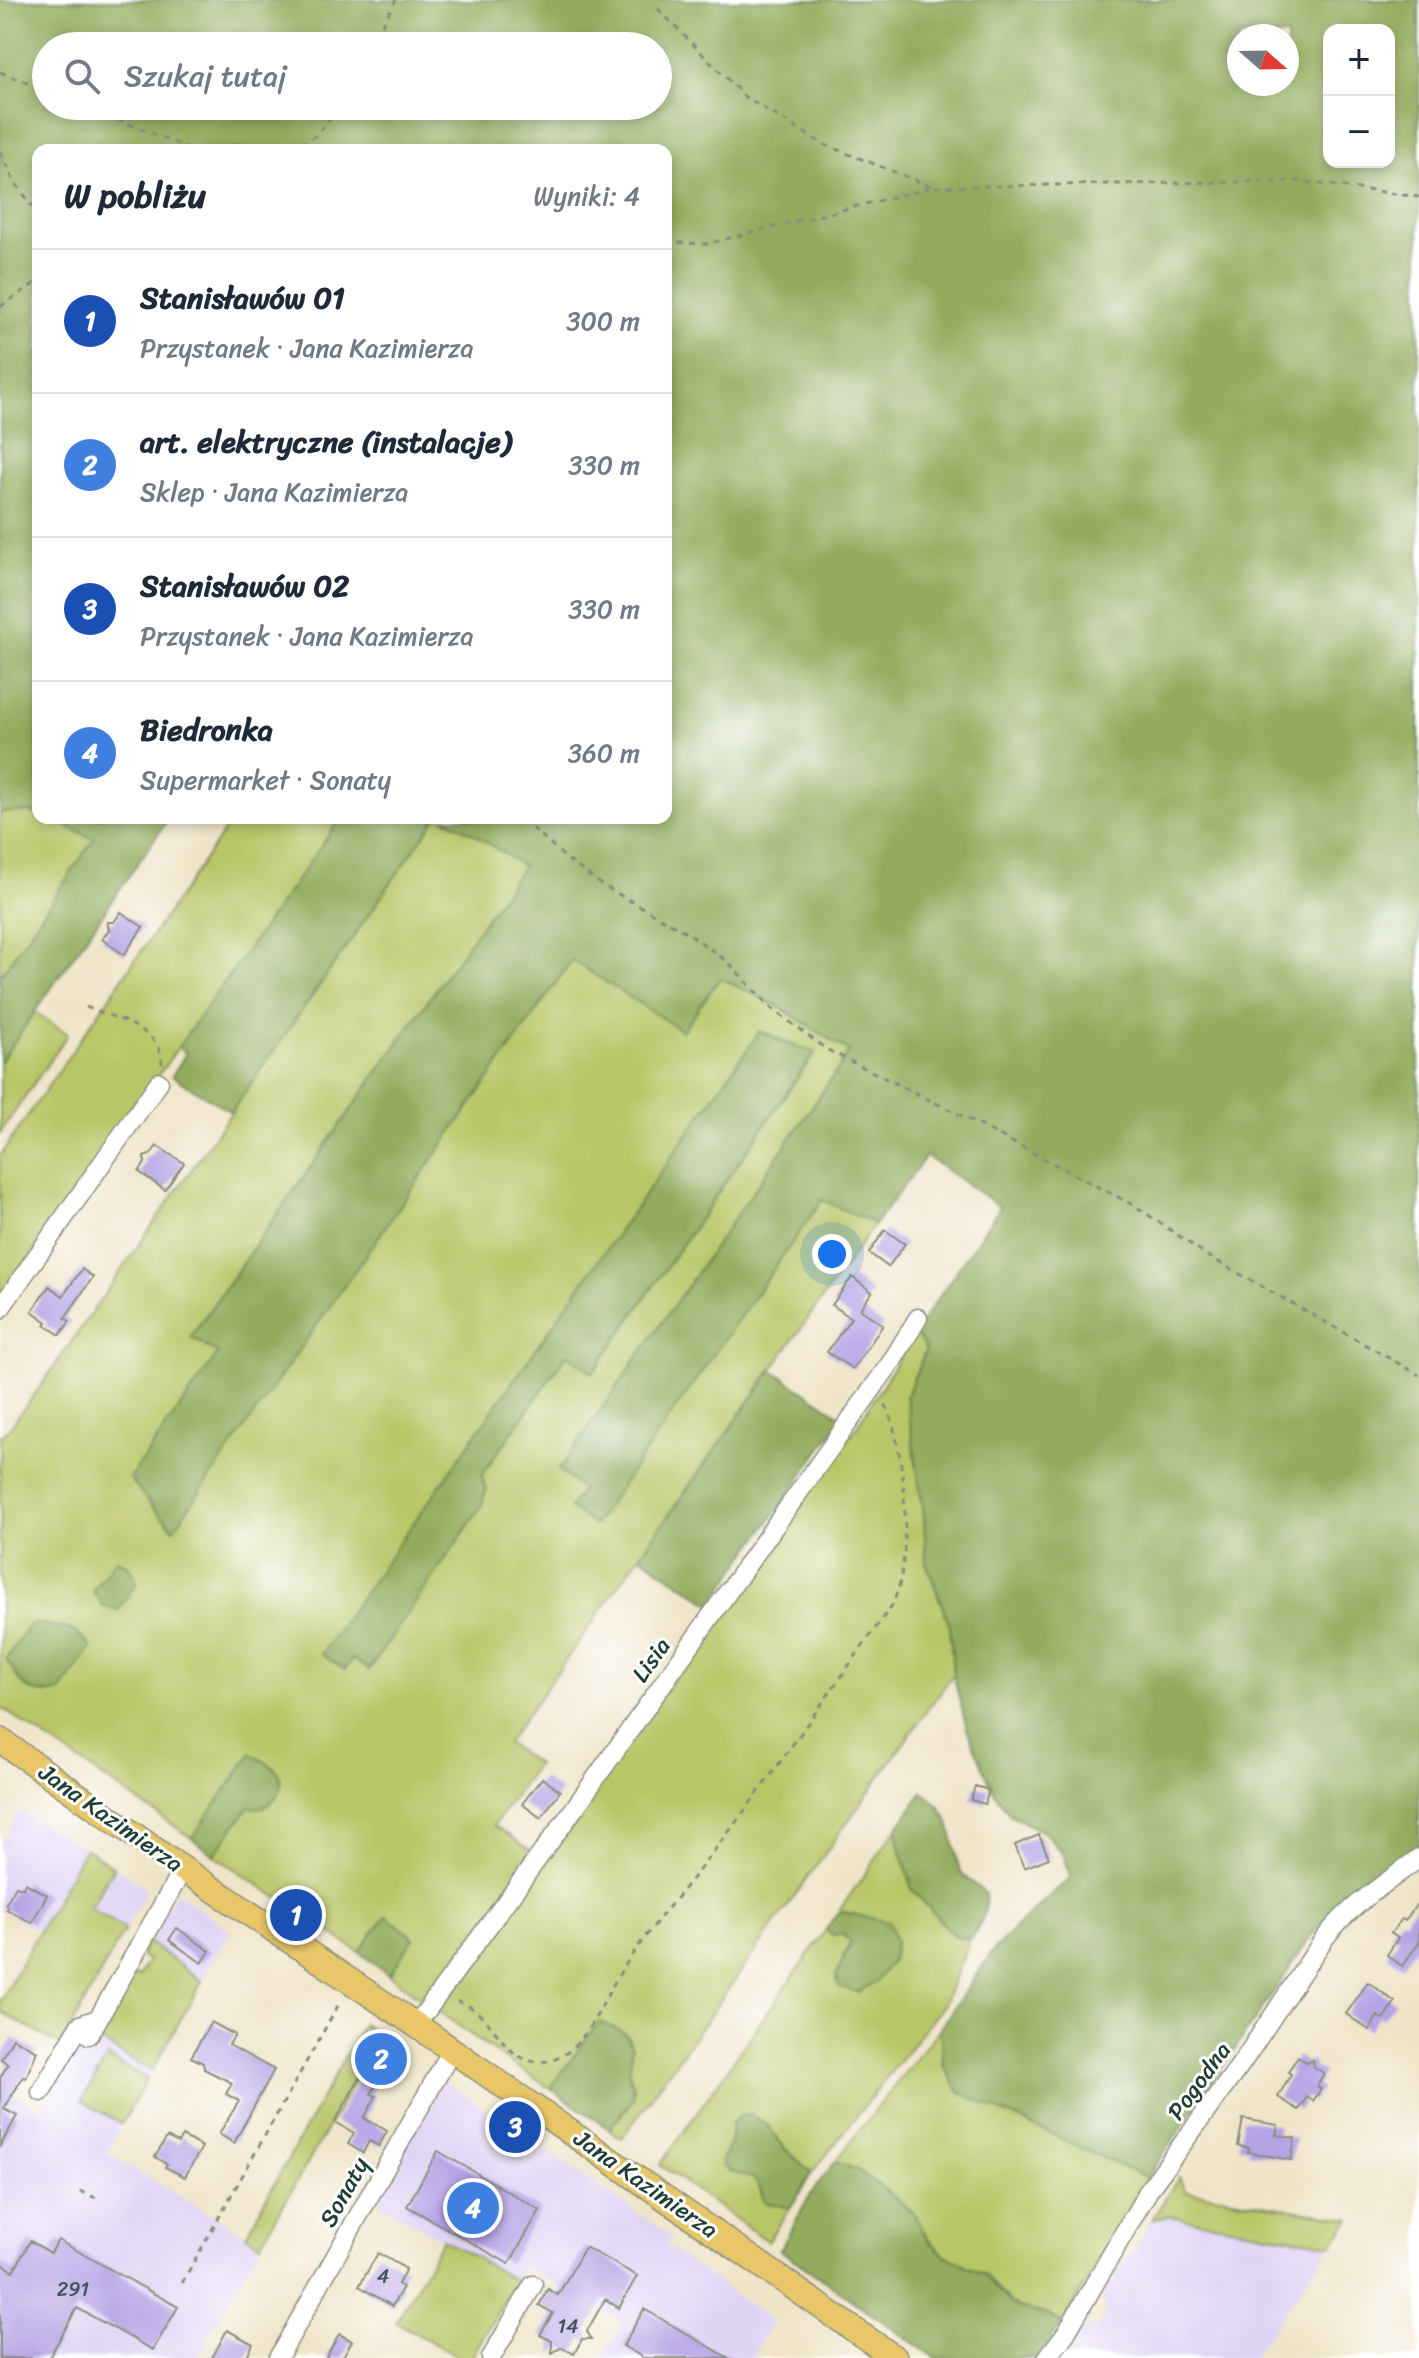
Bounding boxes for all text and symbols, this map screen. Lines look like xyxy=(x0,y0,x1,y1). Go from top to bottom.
north arrow xyxy=(1227,24,1299,96)
map controls xyxy=(1323,24,1395,168)
button: + xyxy=(1323,24,1395,96)
search box xyxy=(32,32,672,120)
text: Szukaj tutaj xyxy=(124,49,287,103)
icon: search xyxy=(60,54,104,98)
button: − xyxy=(1323,96,1395,168)
text: W pobliżu xyxy=(64,166,206,226)
text: Wyniki: 4 xyxy=(533,173,640,219)
text: Stanisławów 01 xyxy=(140,271,345,325)
text: 1 xyxy=(84,298,96,344)
text: 300 m xyxy=(566,298,640,344)
text: Przystanek · Jana Kazimierza xyxy=(140,325,473,371)
text: art. elektryczne (instalacje) xyxy=(140,415,511,469)
text: 2 xyxy=(82,442,98,488)
text: 330 m xyxy=(568,442,640,488)
text: Sklep · Jana Kazimierza xyxy=(140,469,408,515)
text: Stanisławów 02 xyxy=(140,559,349,613)
text: 3 xyxy=(83,586,97,632)
text: 330 m xyxy=(568,586,640,632)
text: Przystanek · Jana Kazimierza xyxy=(140,613,473,659)
text: Biedronka xyxy=(140,703,273,757)
text: 4 xyxy=(82,730,98,776)
text: 360 m xyxy=(568,730,640,776)
text: Supermarket · Sonaty xyxy=(140,757,391,803)
your location xyxy=(812,1234,852,1274)
street label: Lisia xyxy=(620,1629,682,1691)
street label: Jana Kazimierza xyxy=(29,1752,192,1884)
pin: 1 xyxy=(270,1885,322,1945)
pin: 2 xyxy=(355,2029,407,2089)
street label: Pogodna xyxy=(1156,2033,1242,2129)
pin: 3 xyxy=(489,2097,541,2157)
street label: Jana Kazimierza xyxy=(564,2118,727,2250)
street label: Sonaty xyxy=(307,2148,381,2235)
pin: 4 xyxy=(447,2178,499,2238)
house number: 4 xyxy=(377,2259,389,2294)
house number: 291 xyxy=(57,2272,89,2307)
house number: 14 xyxy=(557,2309,579,2344)

